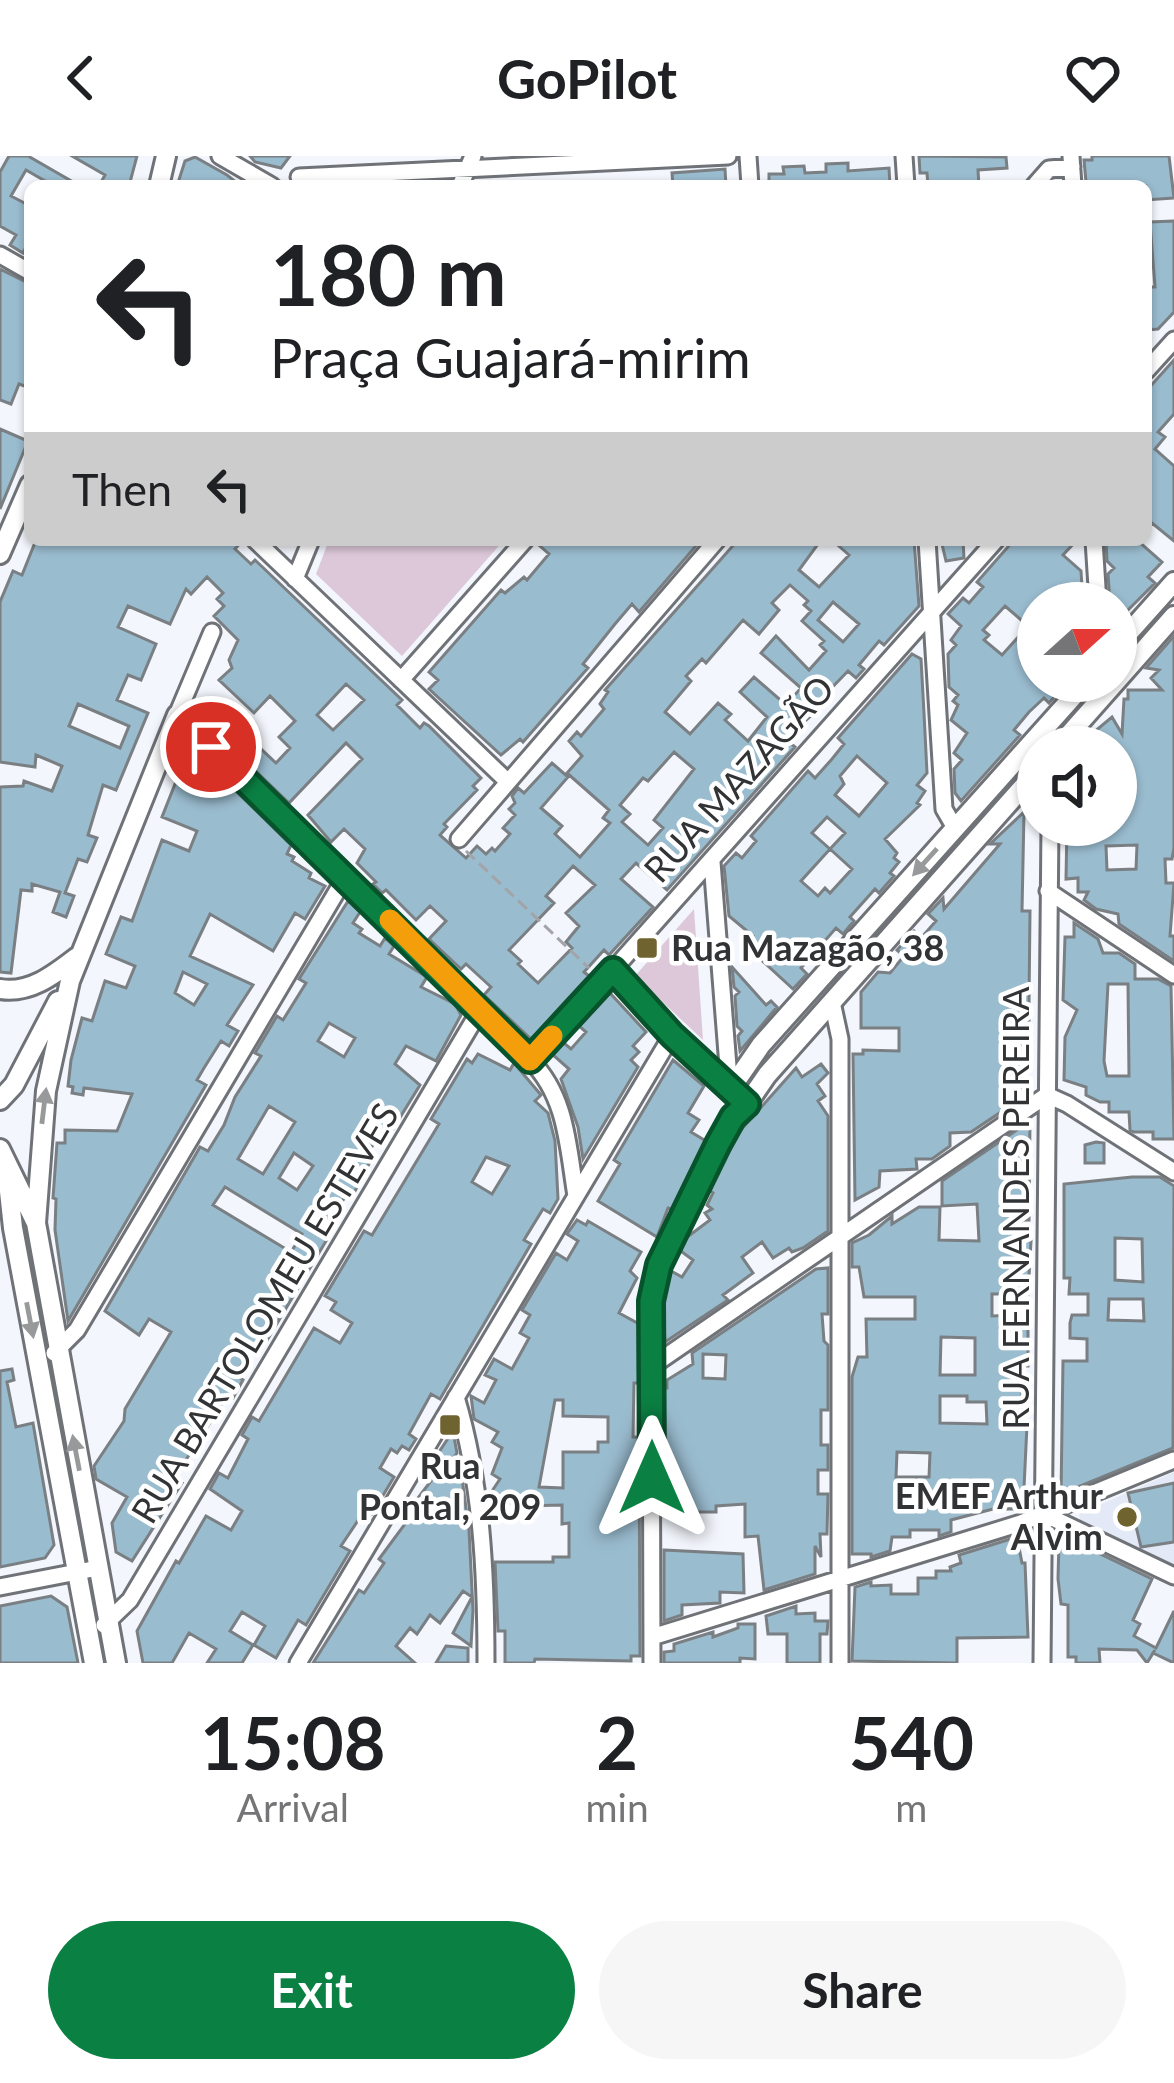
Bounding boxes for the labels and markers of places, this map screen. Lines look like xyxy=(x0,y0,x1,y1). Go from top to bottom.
pin xyxy=(160,696,262,798)
place label: Rua Mazagão, 38 xyxy=(671,925,944,969)
marker: Rua Mazagão, 38 xyxy=(634,935,660,961)
marker: Rua Pontal, 209 xyxy=(437,1412,463,1438)
place label: Rua Pontal, 209 xyxy=(359,1443,541,1528)
place label: EMEF Arthur Alvim xyxy=(895,1473,1104,1558)
marker: EMEF Arthur Alvim xyxy=(1114,1504,1140,1530)

